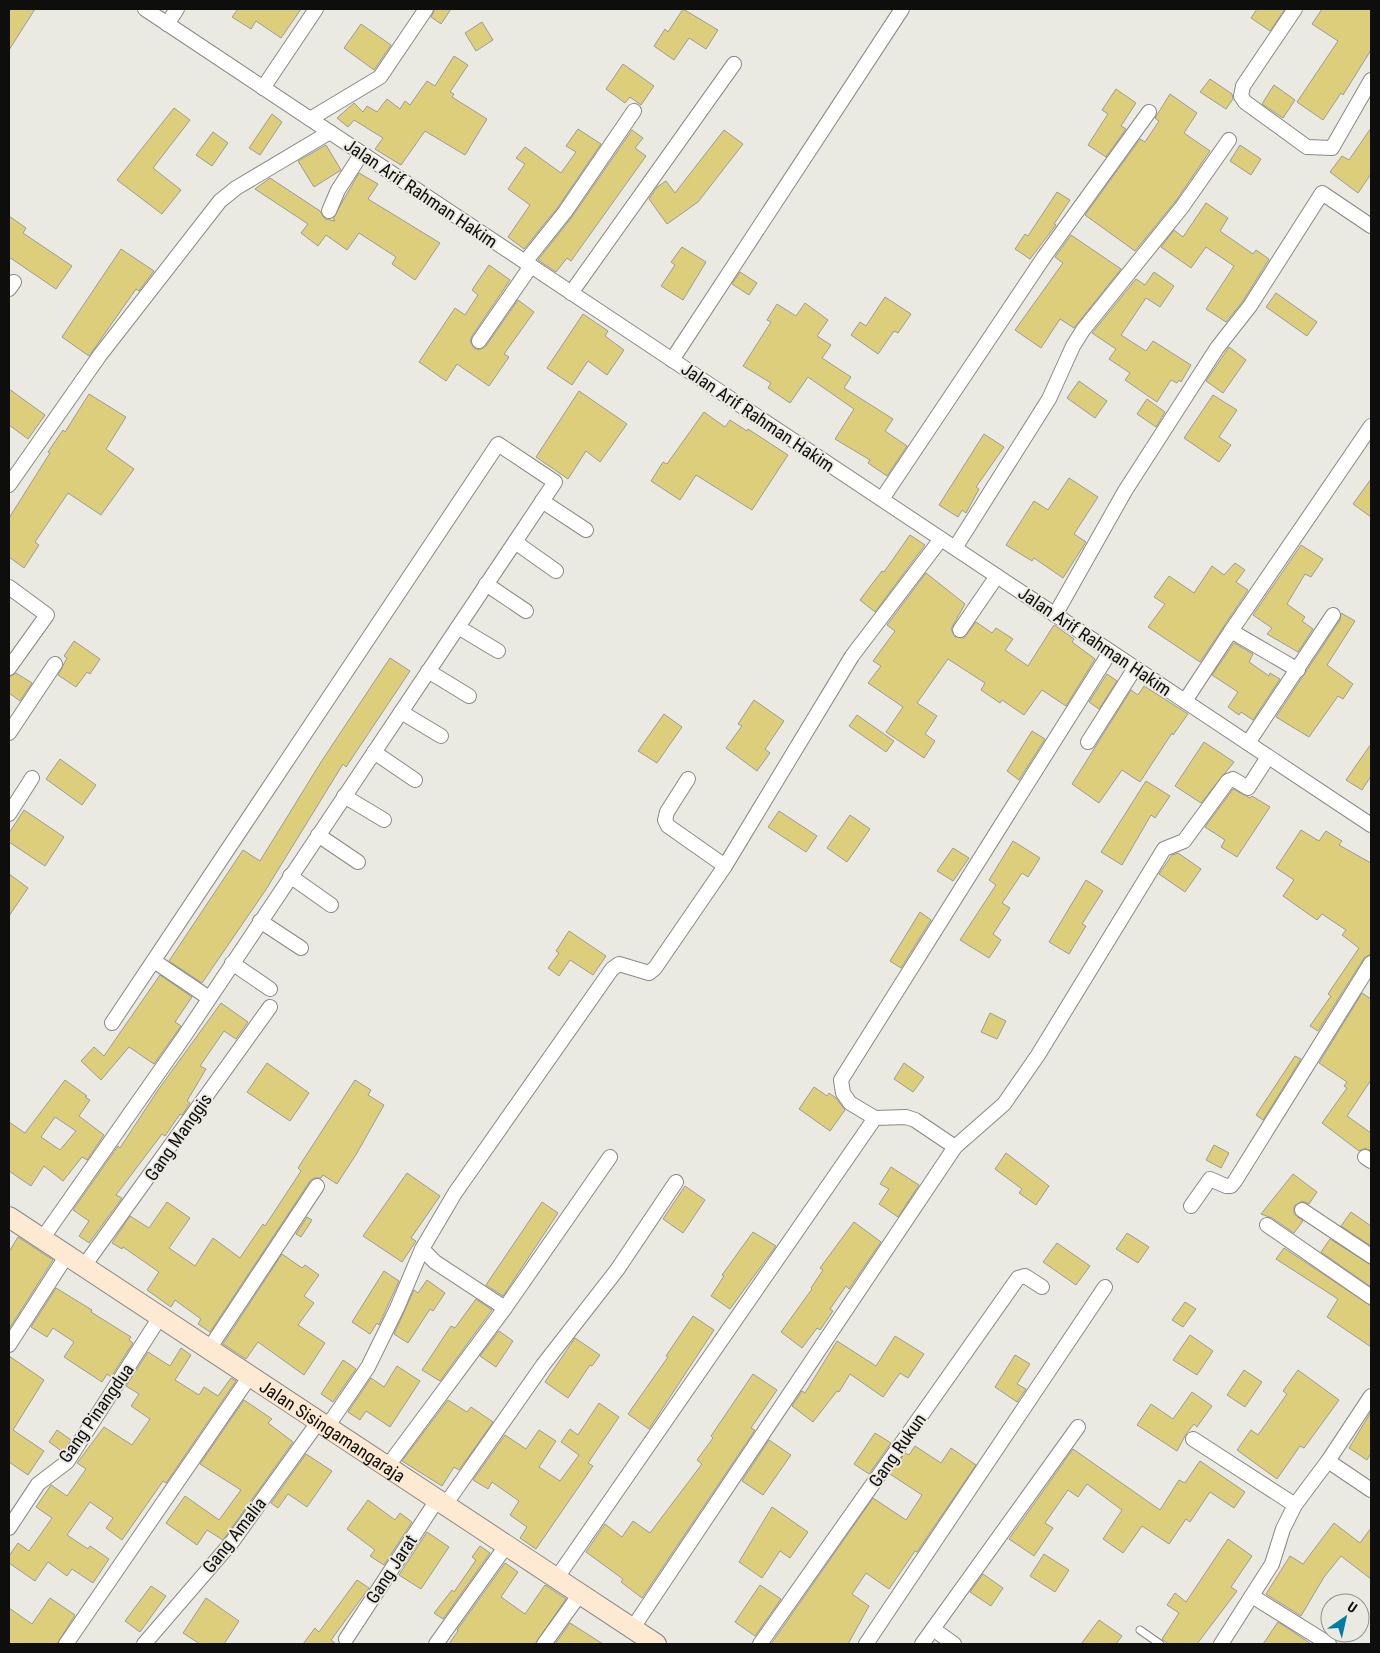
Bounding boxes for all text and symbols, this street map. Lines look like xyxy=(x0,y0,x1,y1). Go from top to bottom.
street label: Jalan Arif Rahman Hakim xyxy=(340,134,502,252)
street label: Jalan Arif Rahman Hakim xyxy=(677,358,839,476)
street label: Jalan Arif Rahman Hakim xyxy=(1014,582,1176,700)
street label: Gang Manggis xyxy=(140,1089,216,1185)
street label: Gang Pinangdua xyxy=(54,1359,138,1467)
street label: Jalan Sisingamangaraja xyxy=(256,1375,410,1486)
street label: Gang Rukun xyxy=(864,1409,930,1491)
street label: Gang Amalia xyxy=(198,1493,270,1577)
street label: Gang Jarat xyxy=(361,1531,421,1607)
north arrow xyxy=(1320,1593,1370,1643)
text: U xyxy=(1344,1598,1360,1616)

